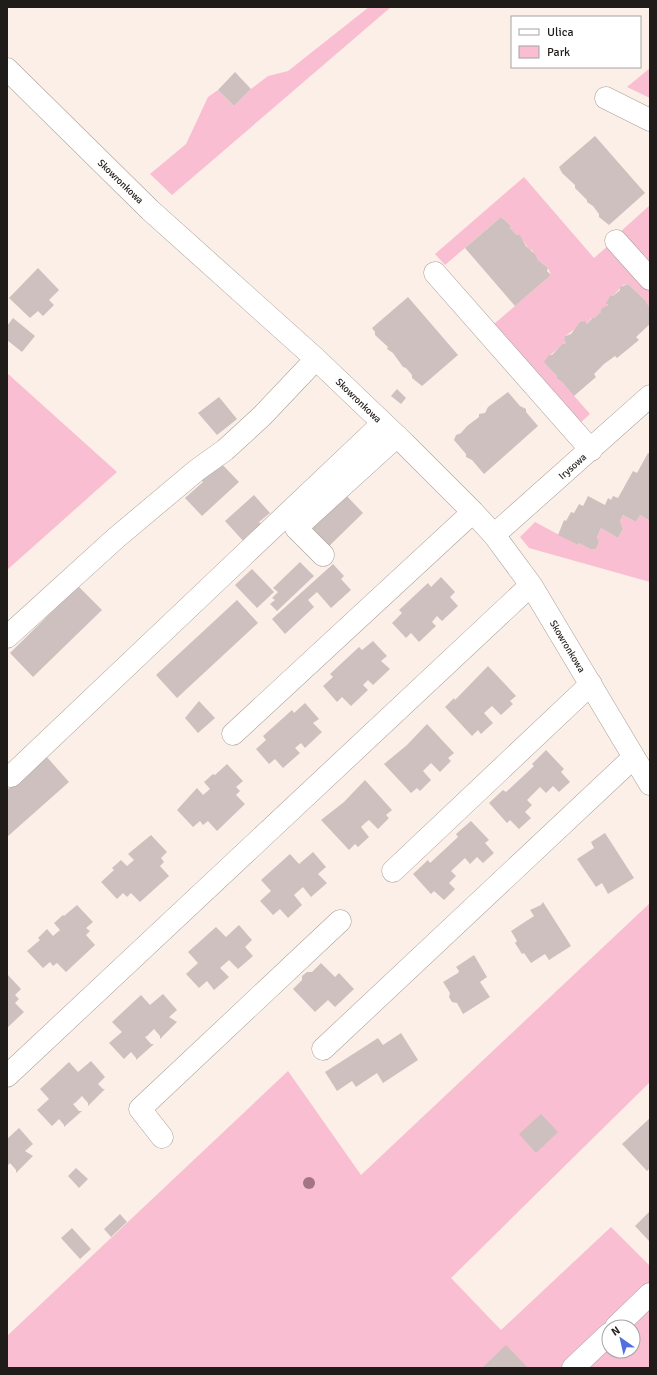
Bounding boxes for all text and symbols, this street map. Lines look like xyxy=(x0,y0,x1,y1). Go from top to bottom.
legend xyxy=(511,16,641,68)
text: Ulica xyxy=(547,25,574,40)
text: Park xyxy=(547,45,570,60)
street label: Skowronkowa xyxy=(95,157,146,207)
street label: Skowronkowa xyxy=(333,376,384,426)
street label: Irysowa xyxy=(556,451,589,482)
street label: Skowronkowa xyxy=(547,618,587,675)
north arrow xyxy=(601,1319,641,1359)
text: N xyxy=(609,1324,622,1339)

